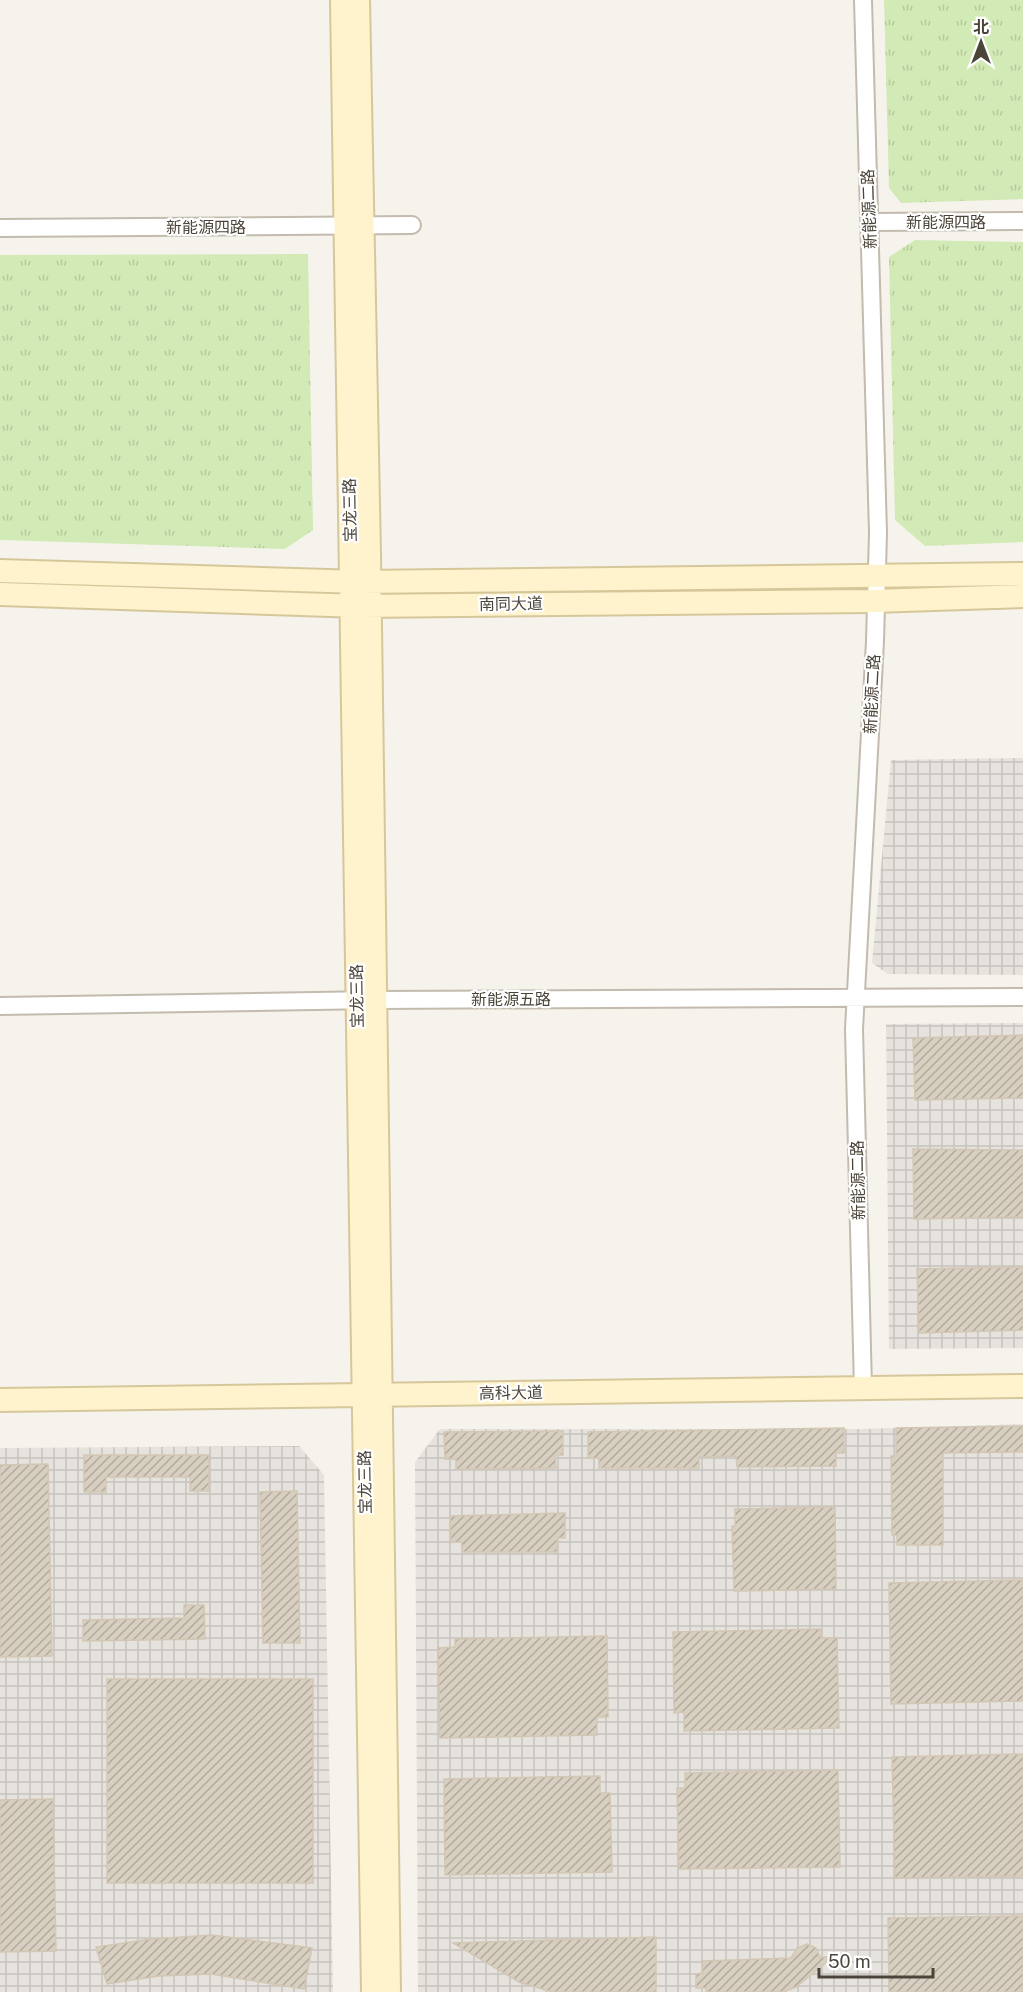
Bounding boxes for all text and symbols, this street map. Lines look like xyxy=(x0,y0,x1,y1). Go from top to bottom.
north arrow xyxy=(951,12,1011,72)
text: 北 xyxy=(973,18,989,37)
street label: 新能源二路 xyxy=(858,169,880,249)
street label: 新能源四路 xyxy=(906,213,986,232)
street label: 新能源四路 xyxy=(166,218,246,237)
street label: 宝龙三路 xyxy=(340,478,360,542)
street label: 南同大道 xyxy=(479,594,543,614)
street label: 新能源二路 xyxy=(860,654,884,734)
street label: 宝龙三路 xyxy=(347,964,367,1028)
street label: 新能源五路 xyxy=(471,990,551,1009)
street label: 新能源二路 xyxy=(848,1140,868,1220)
street label: 高科大道 xyxy=(479,1383,543,1403)
street label: 宝龙三路 xyxy=(355,1450,375,1514)
scale bar xyxy=(819,1941,933,1979)
text: 50 m xyxy=(828,1951,871,1972)

